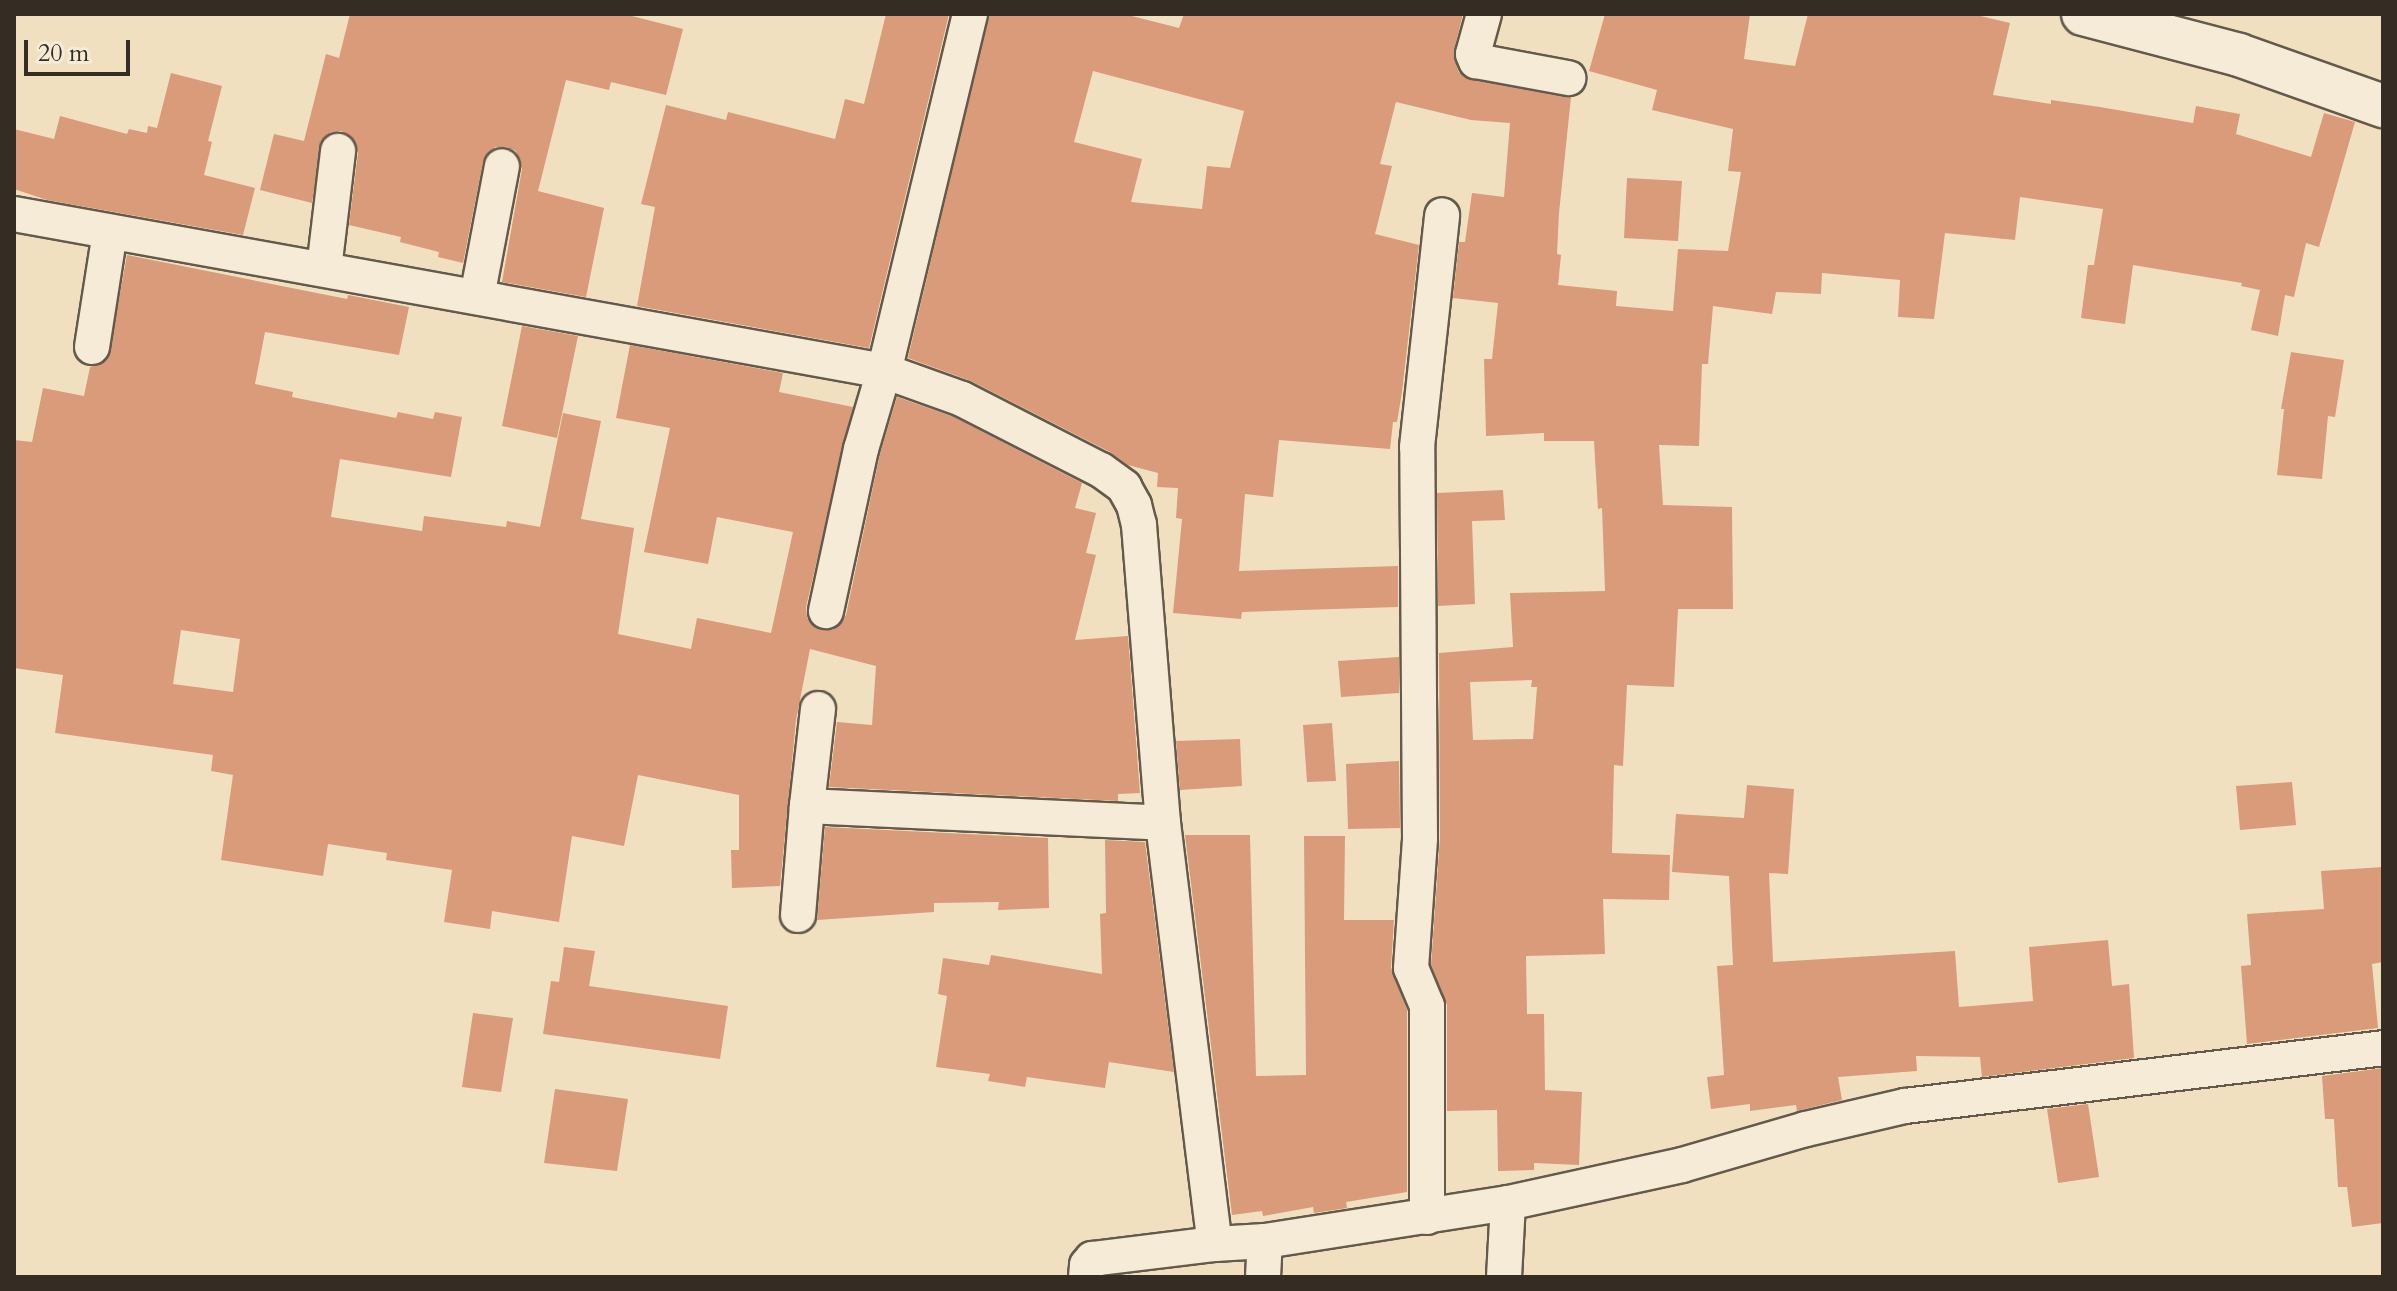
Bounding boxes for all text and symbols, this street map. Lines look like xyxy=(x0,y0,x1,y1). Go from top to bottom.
scale bar xyxy=(28,24,134,74)
text: 20 m xyxy=(38,37,89,70)

